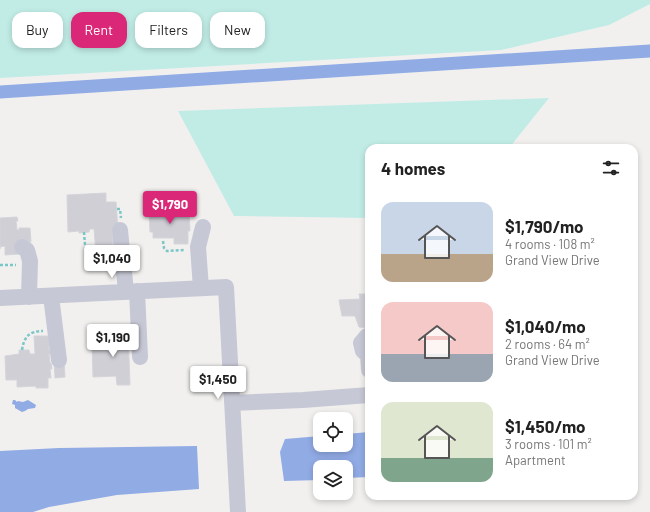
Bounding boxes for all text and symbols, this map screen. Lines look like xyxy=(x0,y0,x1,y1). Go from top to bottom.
chip: Buy xyxy=(12,12,63,48)
chip: Rent xyxy=(71,12,127,48)
chip: Filters xyxy=(135,12,202,48)
chip: New xyxy=(210,12,265,48)
icon: filters xyxy=(600,157,622,179)
text: 4 homes xyxy=(381,158,445,178)
pin: $1,790 xyxy=(137,191,203,225)
text: $1,790 xyxy=(152,196,188,212)
text: $1,790/mo xyxy=(505,216,584,236)
icon: home xyxy=(413,218,461,266)
text: 4 rooms · 108 m² xyxy=(505,236,595,252)
pin: $1,040 xyxy=(79,245,145,279)
text: $1,040 xyxy=(93,250,131,266)
text: Grand View Drive xyxy=(505,252,600,268)
text: $1,040/mo xyxy=(505,316,586,336)
icon: home xyxy=(413,318,461,366)
pin: $1,190 xyxy=(80,324,146,358)
text: $1,190 xyxy=(96,329,130,345)
text: 2 rooms · 64 m² xyxy=(505,336,590,352)
text: Grand View Drive xyxy=(505,352,600,368)
pin: $1,450 xyxy=(185,366,251,400)
text: $1,450 xyxy=(199,371,237,387)
map controls xyxy=(313,412,353,500)
button: locate xyxy=(313,412,353,452)
text: $1,450/mo xyxy=(505,416,586,436)
icon: home xyxy=(413,418,461,466)
text: 3 rooms · 101 m² xyxy=(505,436,592,452)
text: Apartment xyxy=(505,452,566,468)
button: layers xyxy=(313,460,353,500)

